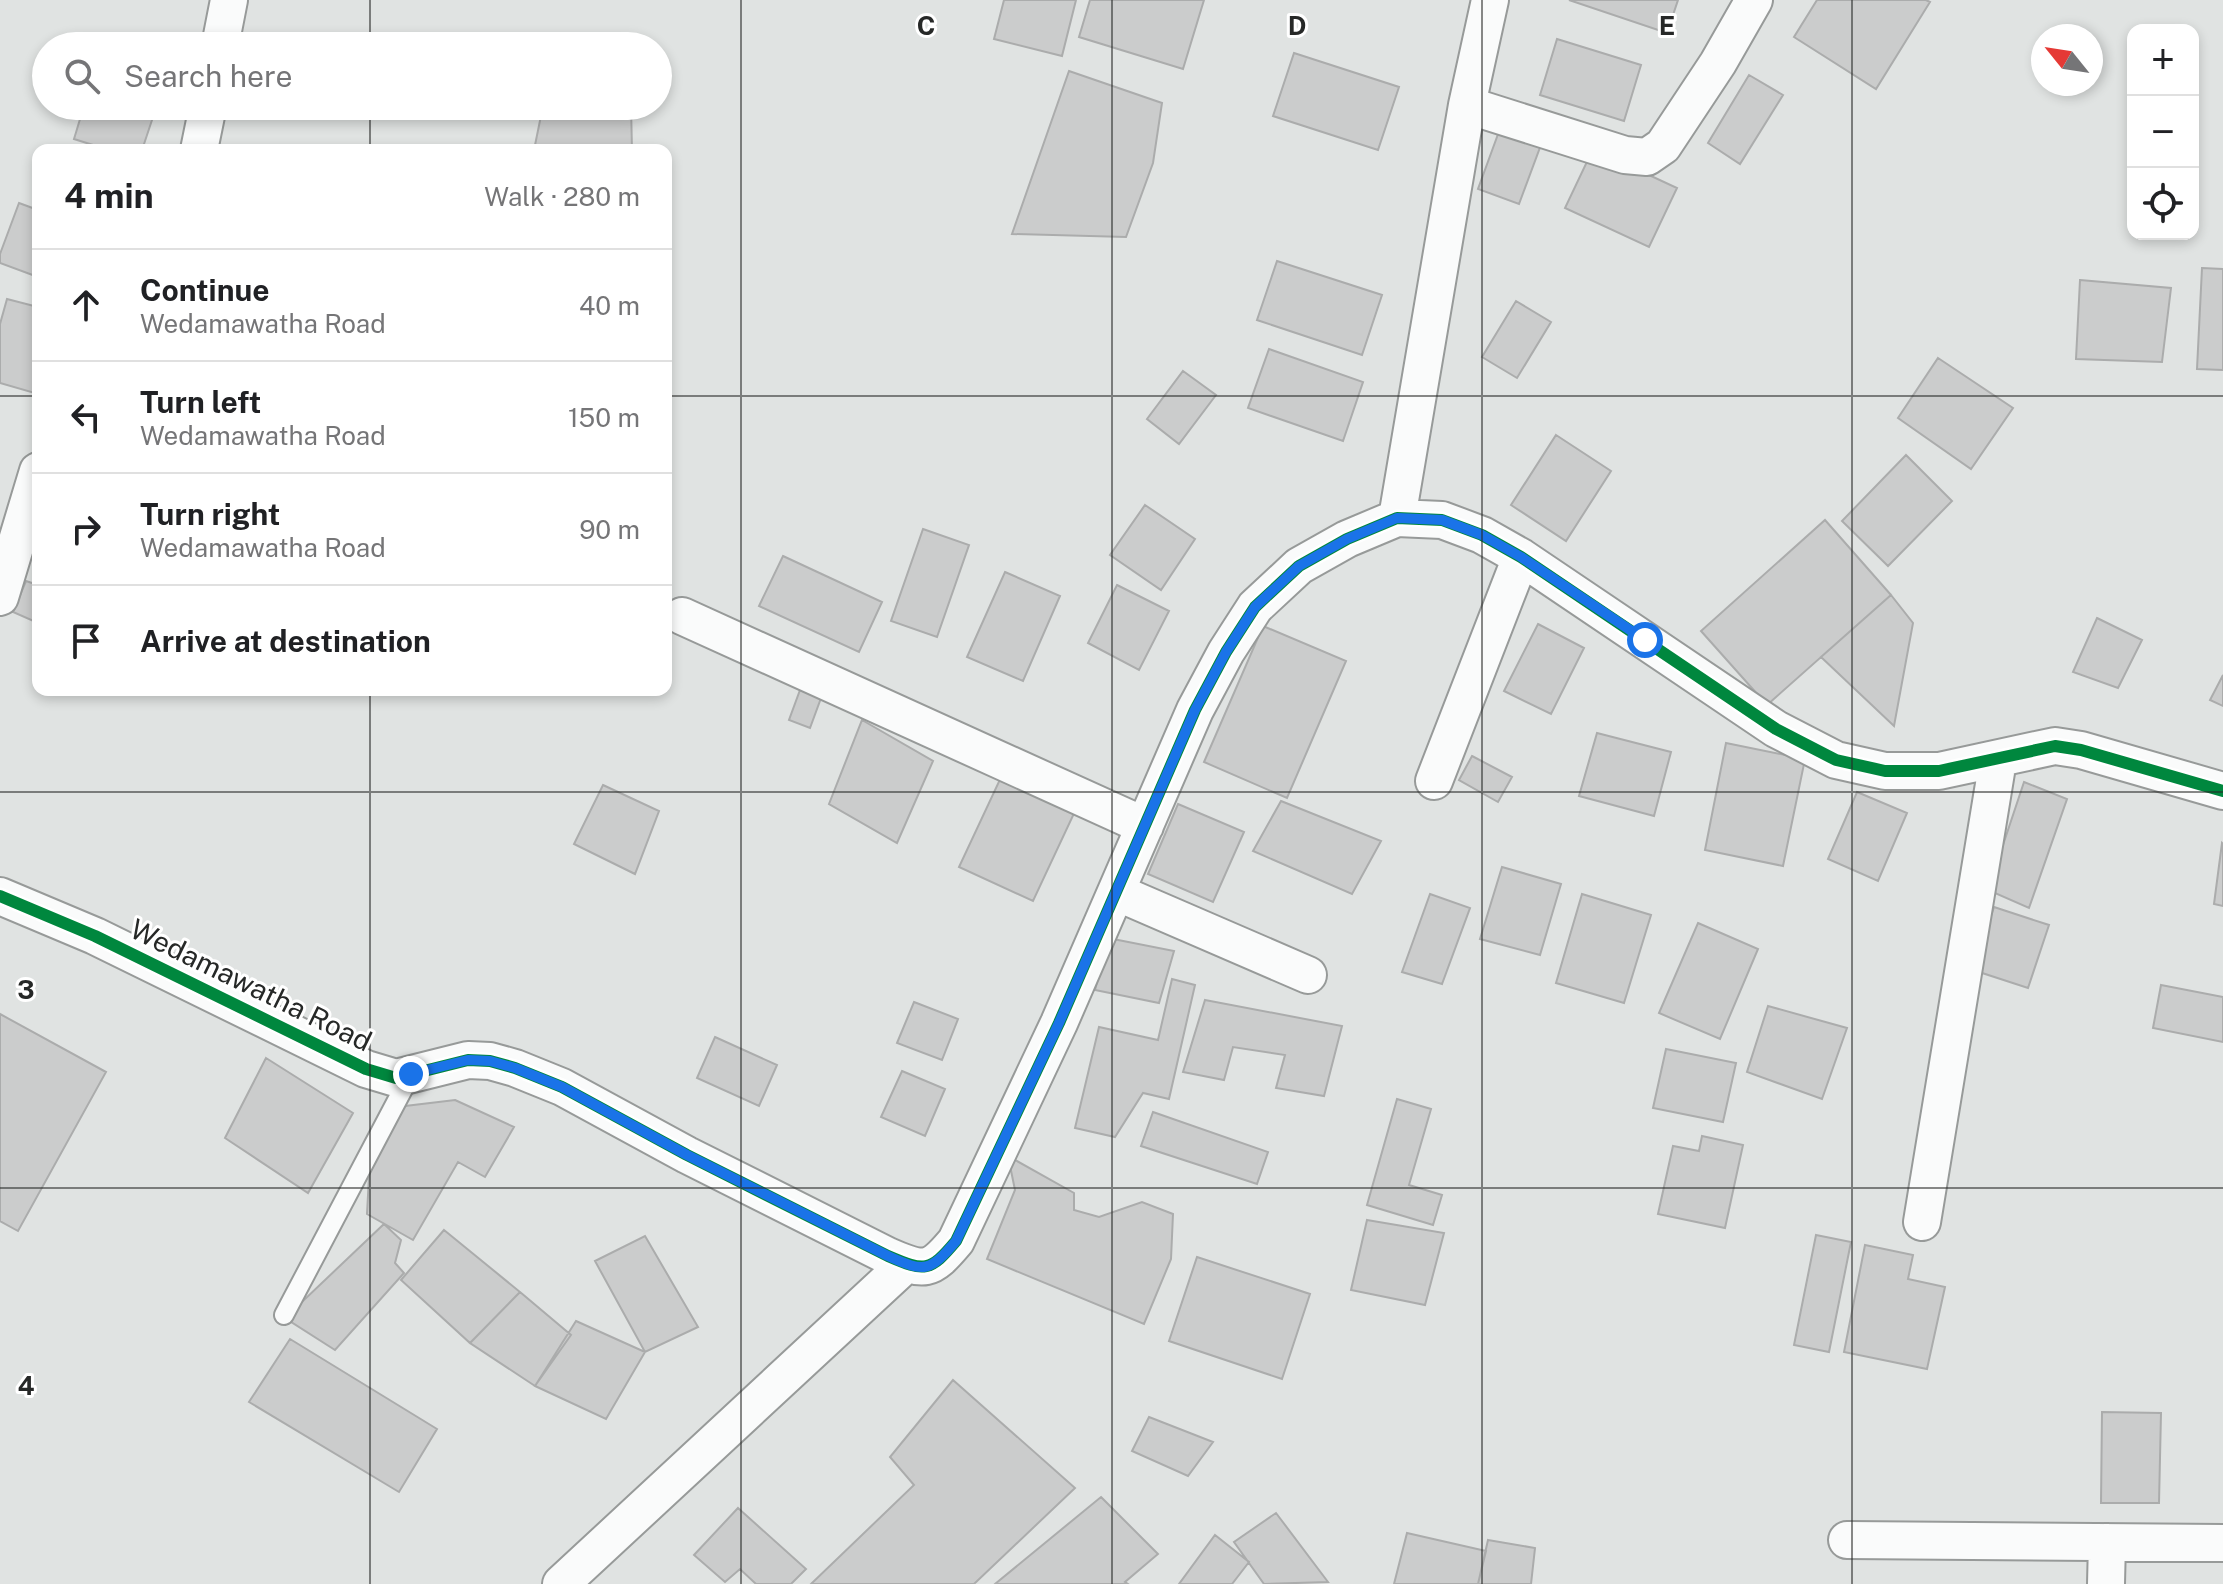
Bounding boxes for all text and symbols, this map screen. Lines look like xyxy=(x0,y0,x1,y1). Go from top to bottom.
text: C xyxy=(917,10,935,41)
text: D xyxy=(1288,10,1306,41)
text: E xyxy=(1659,10,1675,41)
north arrow xyxy=(2031,24,2103,96)
map controls xyxy=(2127,24,2199,240)
button: + xyxy=(2127,24,2199,96)
search box xyxy=(32,32,672,120)
icon: search xyxy=(60,54,104,98)
text: Search here xyxy=(124,58,292,94)
button: − xyxy=(2127,96,2199,168)
button: locate xyxy=(2127,168,2199,240)
text: 4 min xyxy=(64,176,154,216)
text: Walk · 280 m xyxy=(484,181,640,212)
text: Continue xyxy=(140,272,270,308)
icon: ahead xyxy=(64,283,108,327)
text: 40 m xyxy=(579,290,640,321)
text: Wedamawatha Road xyxy=(140,308,386,339)
text: Turn left xyxy=(140,384,261,420)
icon: left xyxy=(64,395,108,439)
text: 150 m xyxy=(568,402,640,433)
text: Wedamawatha Road xyxy=(140,420,386,451)
text: Turn right xyxy=(140,496,280,532)
icon: right xyxy=(64,507,108,551)
text: 90 m xyxy=(579,514,640,545)
text: Wedamawatha Road xyxy=(140,532,386,563)
icon: arrive xyxy=(64,619,108,663)
route start xyxy=(1627,622,1663,658)
text: Arrive at destination xyxy=(140,623,431,659)
street label: Wedamawatha Road xyxy=(125,912,377,1057)
text: 3 xyxy=(17,974,35,1005)
route end xyxy=(393,1056,429,1092)
text: 4 xyxy=(17,1370,35,1401)

